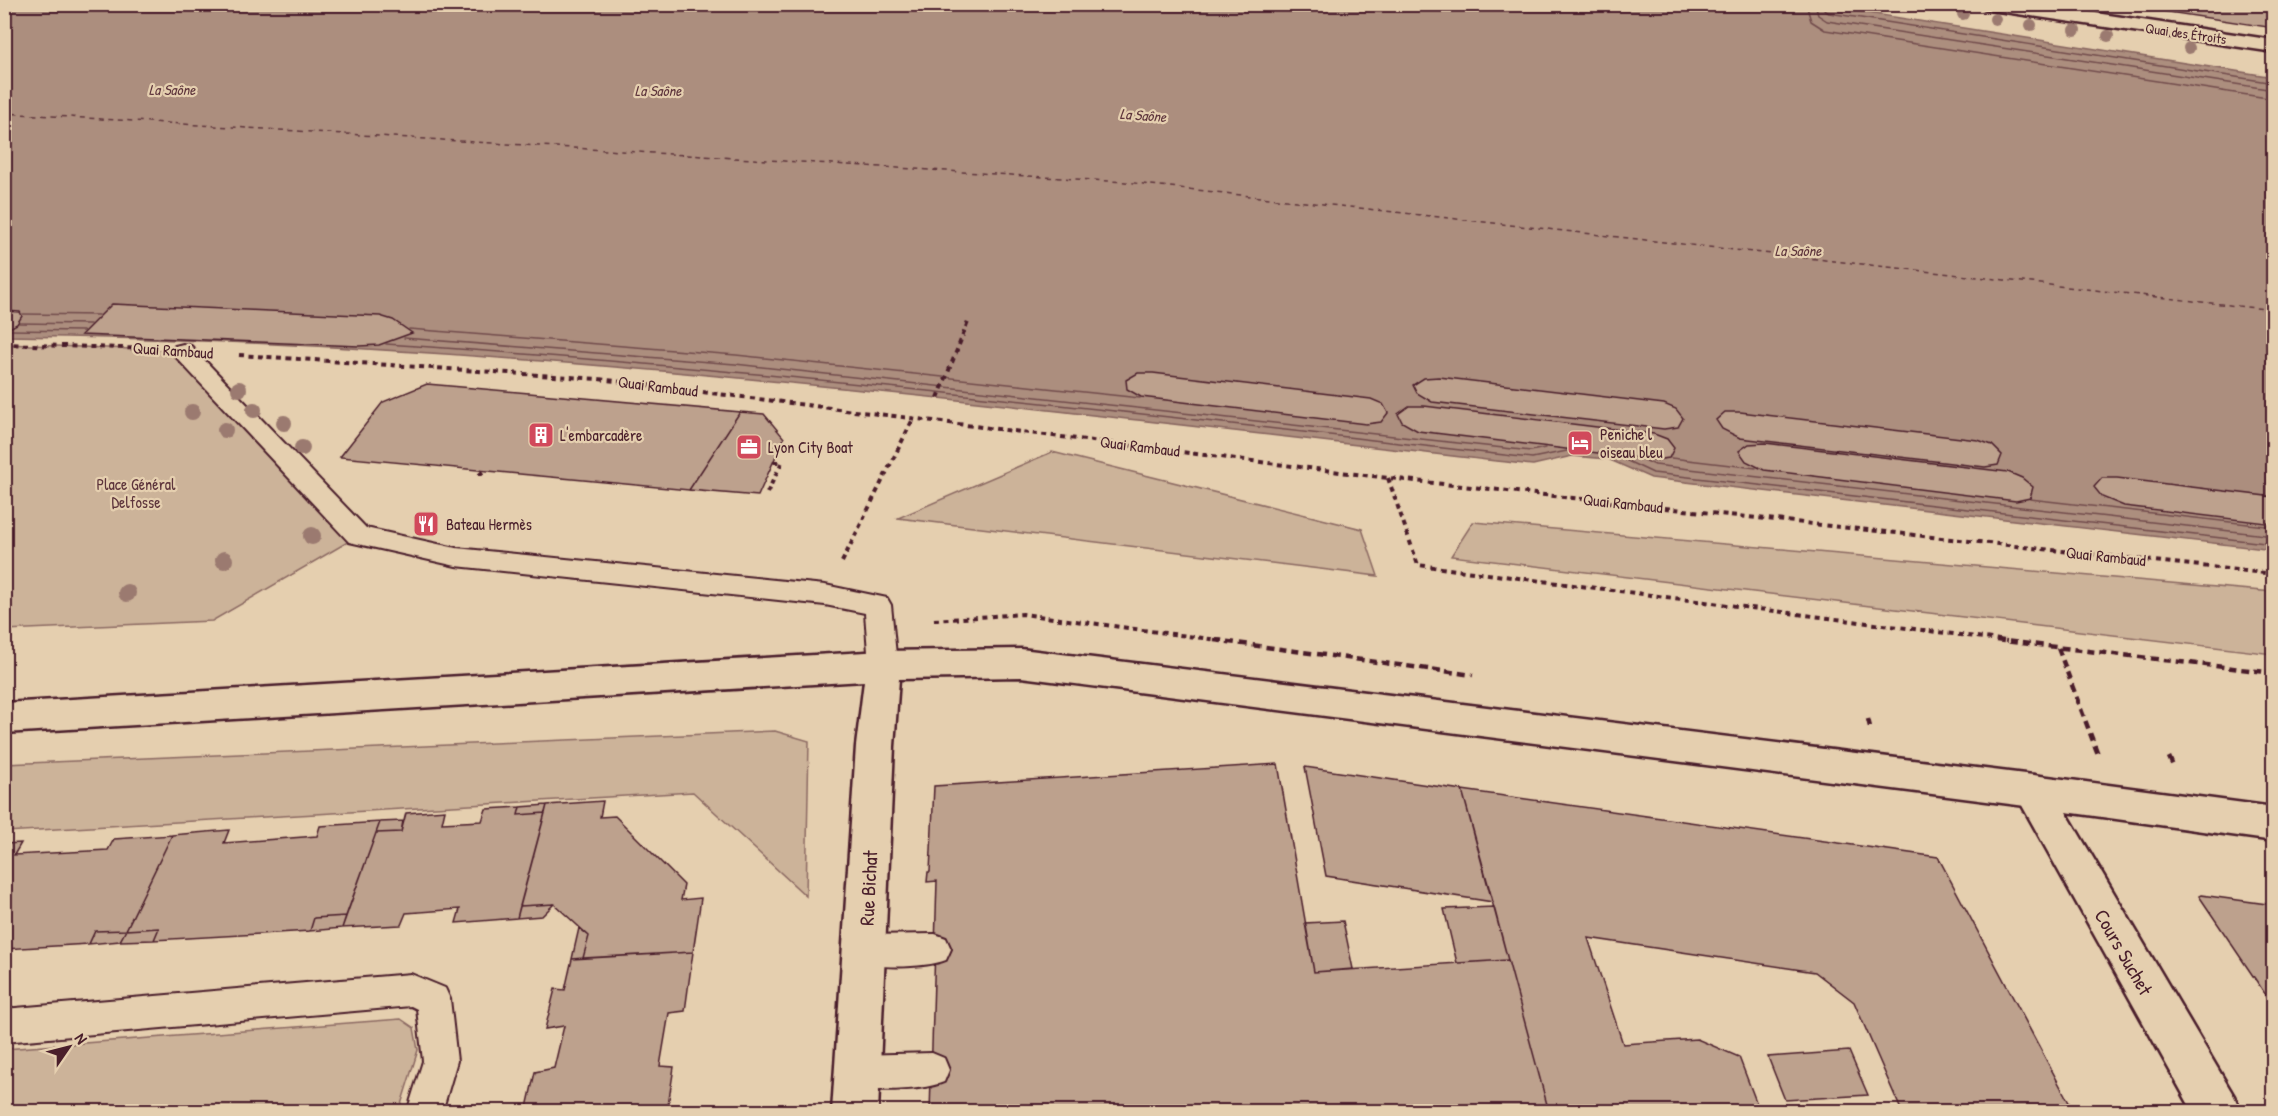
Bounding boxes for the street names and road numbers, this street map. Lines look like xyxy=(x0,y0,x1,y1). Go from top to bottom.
street label: Quai des Étroits xyxy=(2144,18,2228,48)
street label: Quai Rambaud xyxy=(132,336,214,364)
street label: Quai Rambaud xyxy=(617,370,699,402)
street label: Quai Rambaud xyxy=(1099,430,1181,462)
street label: Quai Rambaud xyxy=(1582,488,1664,518)
street label: Quai Rambaud xyxy=(2065,541,2147,571)
street label: Rue Bichat xyxy=(853,849,884,926)
street label: Cours Suchet xyxy=(2089,904,2160,1001)

